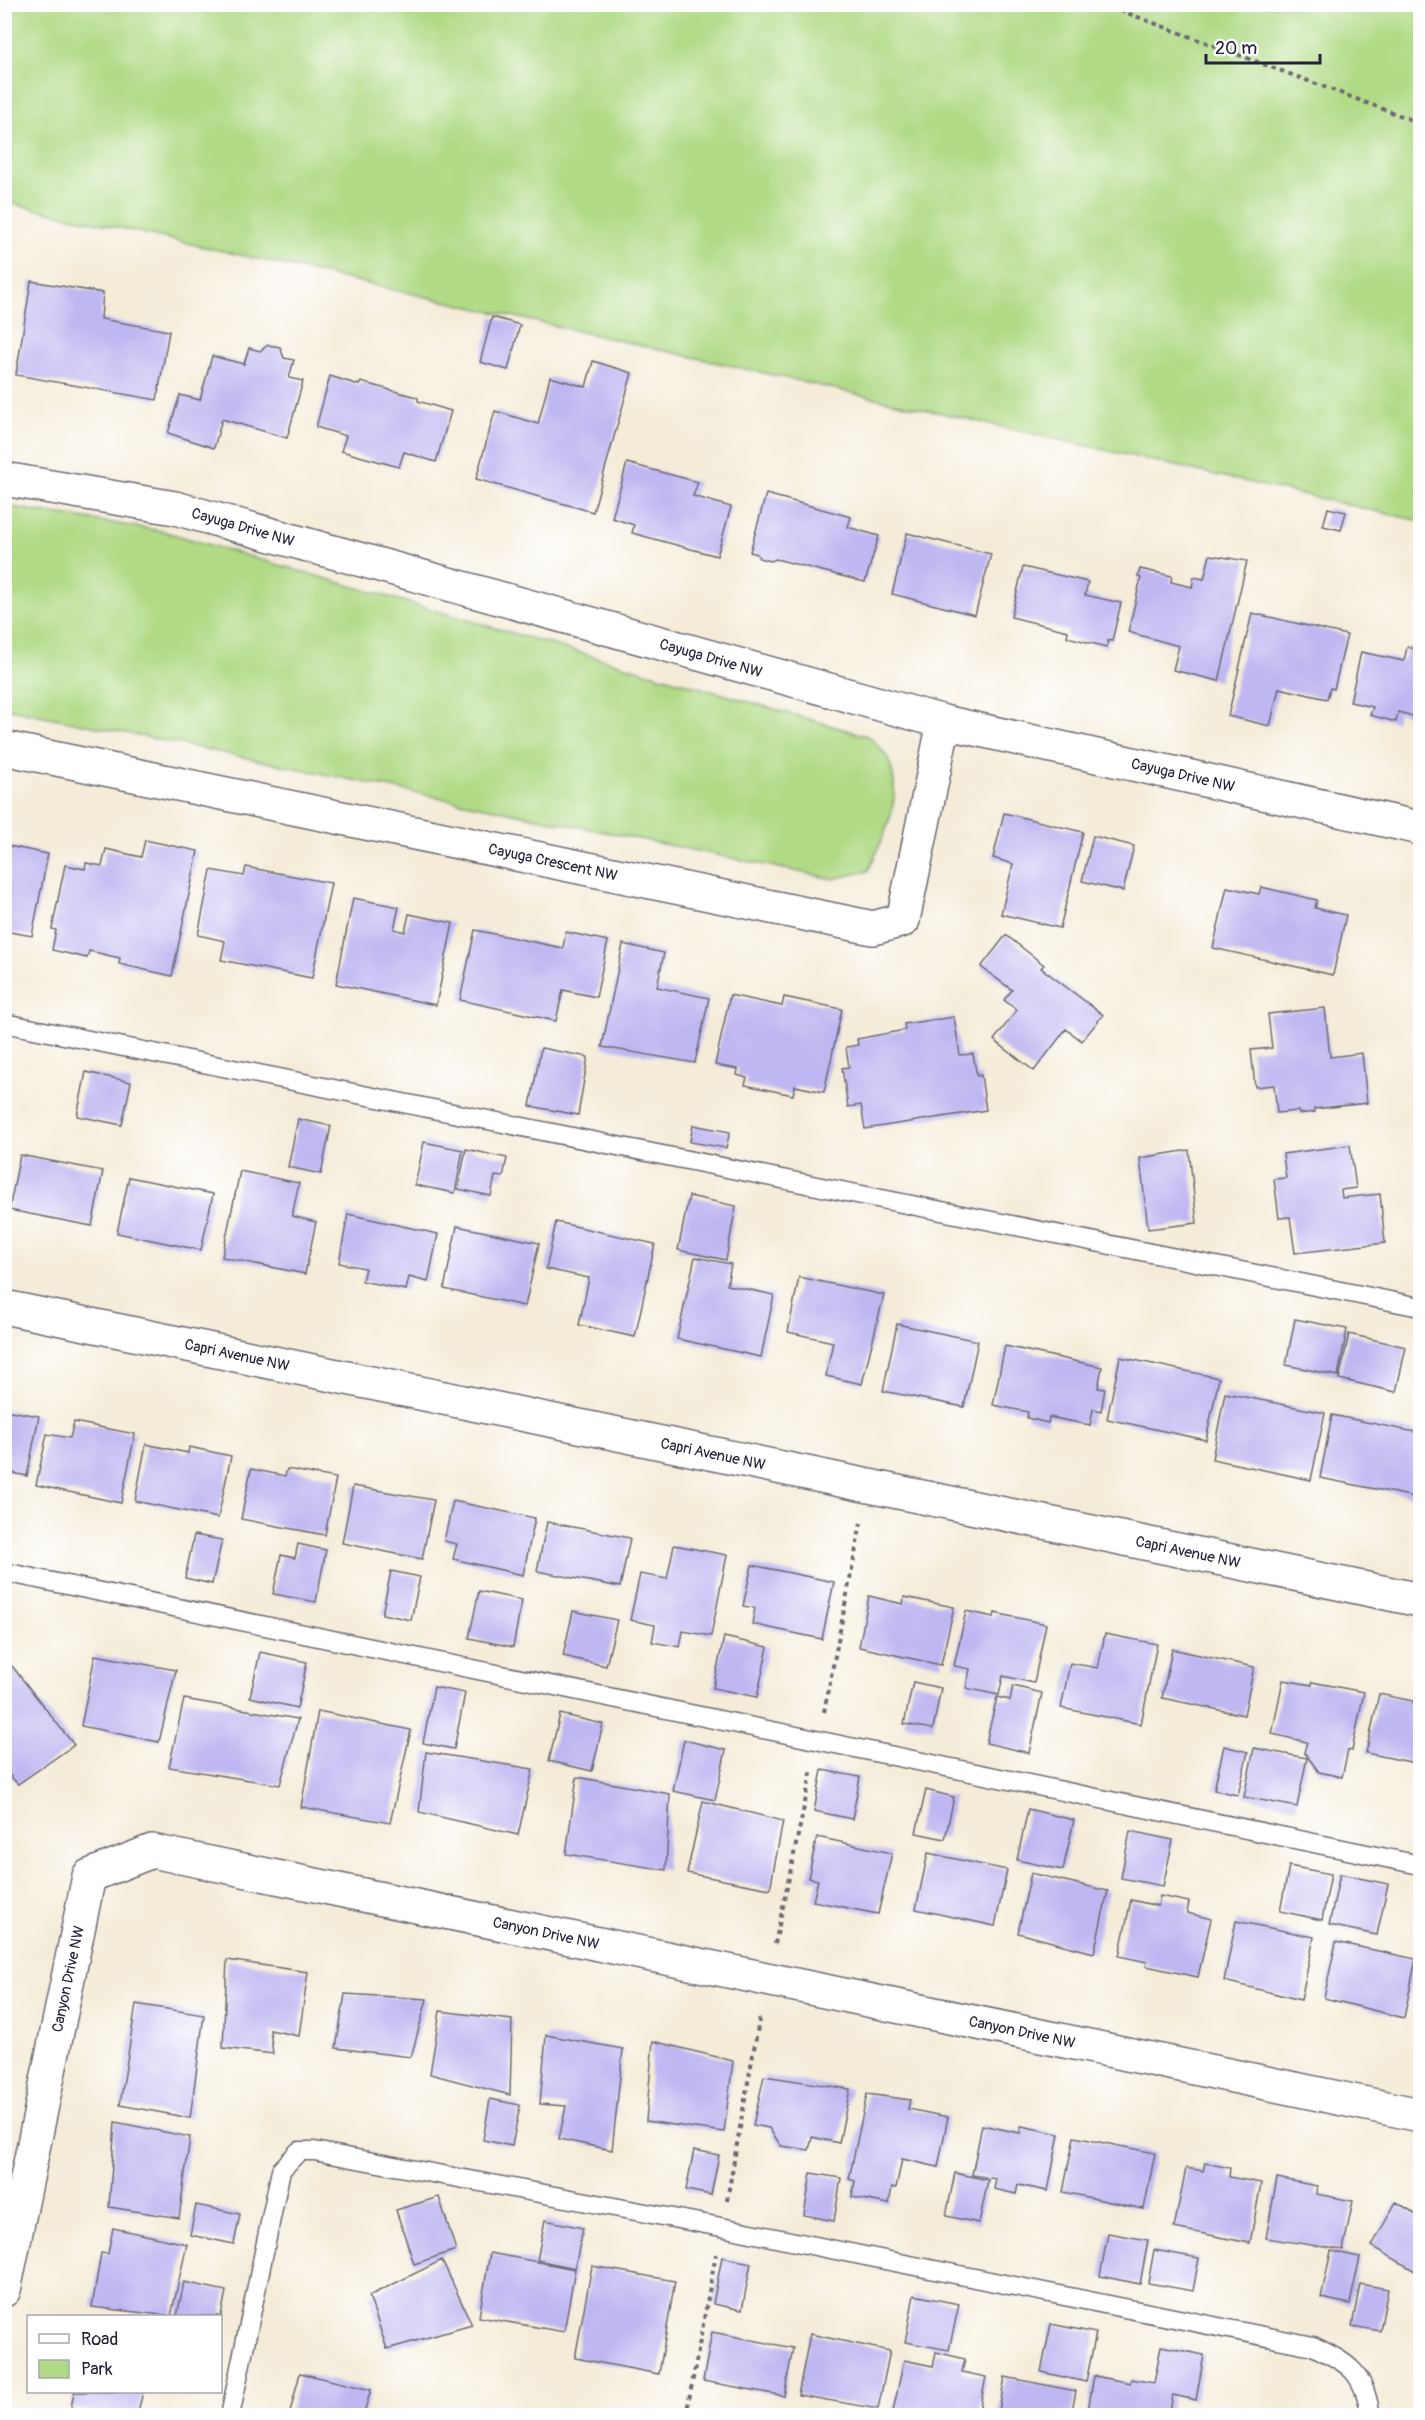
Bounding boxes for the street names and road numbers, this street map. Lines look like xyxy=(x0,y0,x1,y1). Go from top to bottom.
street label: Cayuga Drive NW xyxy=(189,504,297,551)
street label: Cayuga Drive NW xyxy=(657,635,765,682)
street label: Cayuga Drive NW xyxy=(1129,754,1237,797)
street label: Cayuga Crescent NW xyxy=(487,840,619,886)
street label: Capri Avenue NW xyxy=(183,1335,291,1376)
street label: Capri Avenue NW xyxy=(659,1434,767,1475)
street label: Capri Avenue NW xyxy=(1134,1532,1242,1573)
street label: Canyon Drive NW xyxy=(491,1913,601,1954)
street label: Canyon Drive NW xyxy=(48,1924,89,2034)
street label: Canyon Drive NW xyxy=(967,2012,1077,2053)

